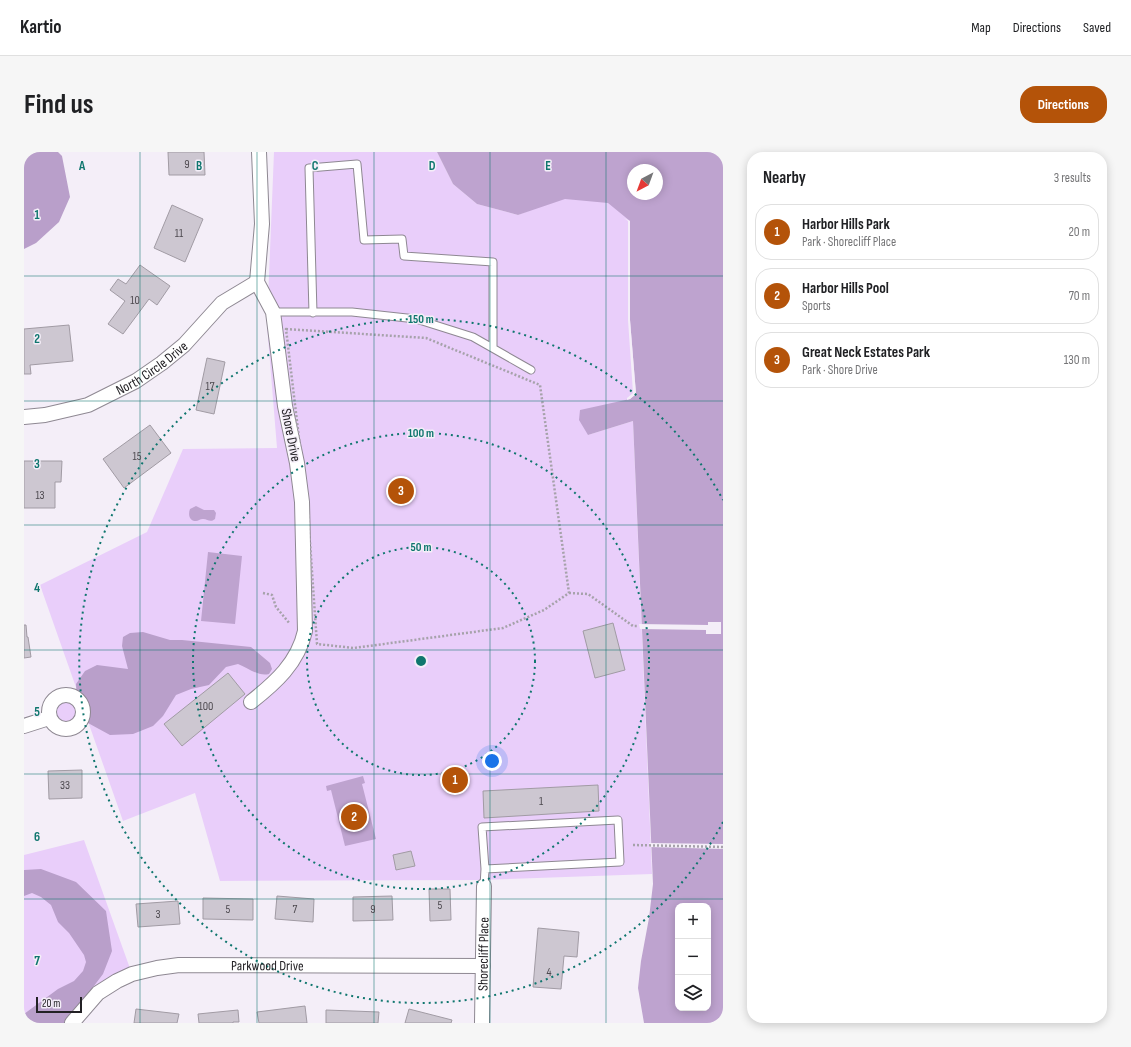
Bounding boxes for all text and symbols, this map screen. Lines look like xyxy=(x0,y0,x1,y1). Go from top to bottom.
text: Kartio xyxy=(20,16,62,39)
text: Map xyxy=(971,19,991,36)
text: Directions xyxy=(1013,19,1061,36)
text: Saved xyxy=(1083,19,1111,36)
button: Directions xyxy=(1020,86,1107,123)
text: Find us xyxy=(24,88,93,121)
house number: 9 xyxy=(184,157,190,172)
text: A xyxy=(78,158,86,174)
text: B xyxy=(196,158,202,174)
text: C xyxy=(312,158,319,174)
text: D xyxy=(429,158,436,174)
text: E xyxy=(545,158,551,174)
north arrow xyxy=(627,164,663,200)
text: Nearby xyxy=(763,168,806,188)
text: 3 results xyxy=(1054,170,1091,186)
text: 1 xyxy=(34,207,40,223)
text: Harbor Hills Park xyxy=(802,215,890,234)
text: 1 xyxy=(774,224,780,240)
text: 20 m xyxy=(1068,224,1090,240)
house number: 11 xyxy=(175,226,184,241)
text: Park · Shorecliff Place xyxy=(802,234,896,250)
text: Harbor Hills Pool xyxy=(802,279,889,298)
text: 2 xyxy=(774,288,780,304)
text: 70 m xyxy=(1069,288,1090,304)
house number: 10 xyxy=(130,293,140,308)
text: Sports xyxy=(802,298,831,314)
text: 150 m xyxy=(408,312,434,327)
text: 2 xyxy=(34,331,40,347)
street label: North Circle Drive xyxy=(113,337,191,398)
text: Great Neck Estates Park xyxy=(802,343,930,362)
text: 3 xyxy=(774,352,780,368)
text: 130 m xyxy=(1064,352,1090,368)
text: Park · Shore Drive xyxy=(802,362,878,378)
house number: 17 xyxy=(206,379,215,394)
street label: Shore Drive xyxy=(278,407,304,463)
text: 100 m xyxy=(408,426,434,441)
house number: 15 xyxy=(132,449,142,464)
text: 3 xyxy=(34,456,40,472)
pin: 3 xyxy=(388,476,414,506)
house number: 13 xyxy=(35,488,45,503)
text: 50 m xyxy=(411,540,431,555)
text: 4 xyxy=(34,580,40,596)
centre of rings xyxy=(414,654,428,668)
house number: 100 xyxy=(199,699,213,714)
text: 5 xyxy=(34,704,40,720)
your location xyxy=(482,751,502,771)
pin: 1 xyxy=(442,765,468,795)
house number: 33 xyxy=(60,778,70,793)
house number: 1 xyxy=(539,794,544,809)
pin: 2 xyxy=(341,802,367,832)
text: 6 xyxy=(34,829,40,845)
house number: 5 xyxy=(438,898,443,913)
house number: 5 xyxy=(226,902,231,917)
house number: 7 xyxy=(293,902,298,917)
house number: 9 xyxy=(370,902,376,917)
map controls xyxy=(675,903,711,1011)
button: + xyxy=(675,903,711,939)
house number: 3 xyxy=(155,907,161,922)
street label: Shorecliff Place xyxy=(474,917,492,991)
button: − xyxy=(675,939,711,975)
text: 7 xyxy=(34,953,40,969)
street label: Parkwood Drive xyxy=(231,957,304,974)
house number: 4 xyxy=(546,965,552,980)
button: layers xyxy=(675,975,711,1011)
scale bar xyxy=(36,995,82,1014)
text: 20 m xyxy=(42,997,60,1010)

